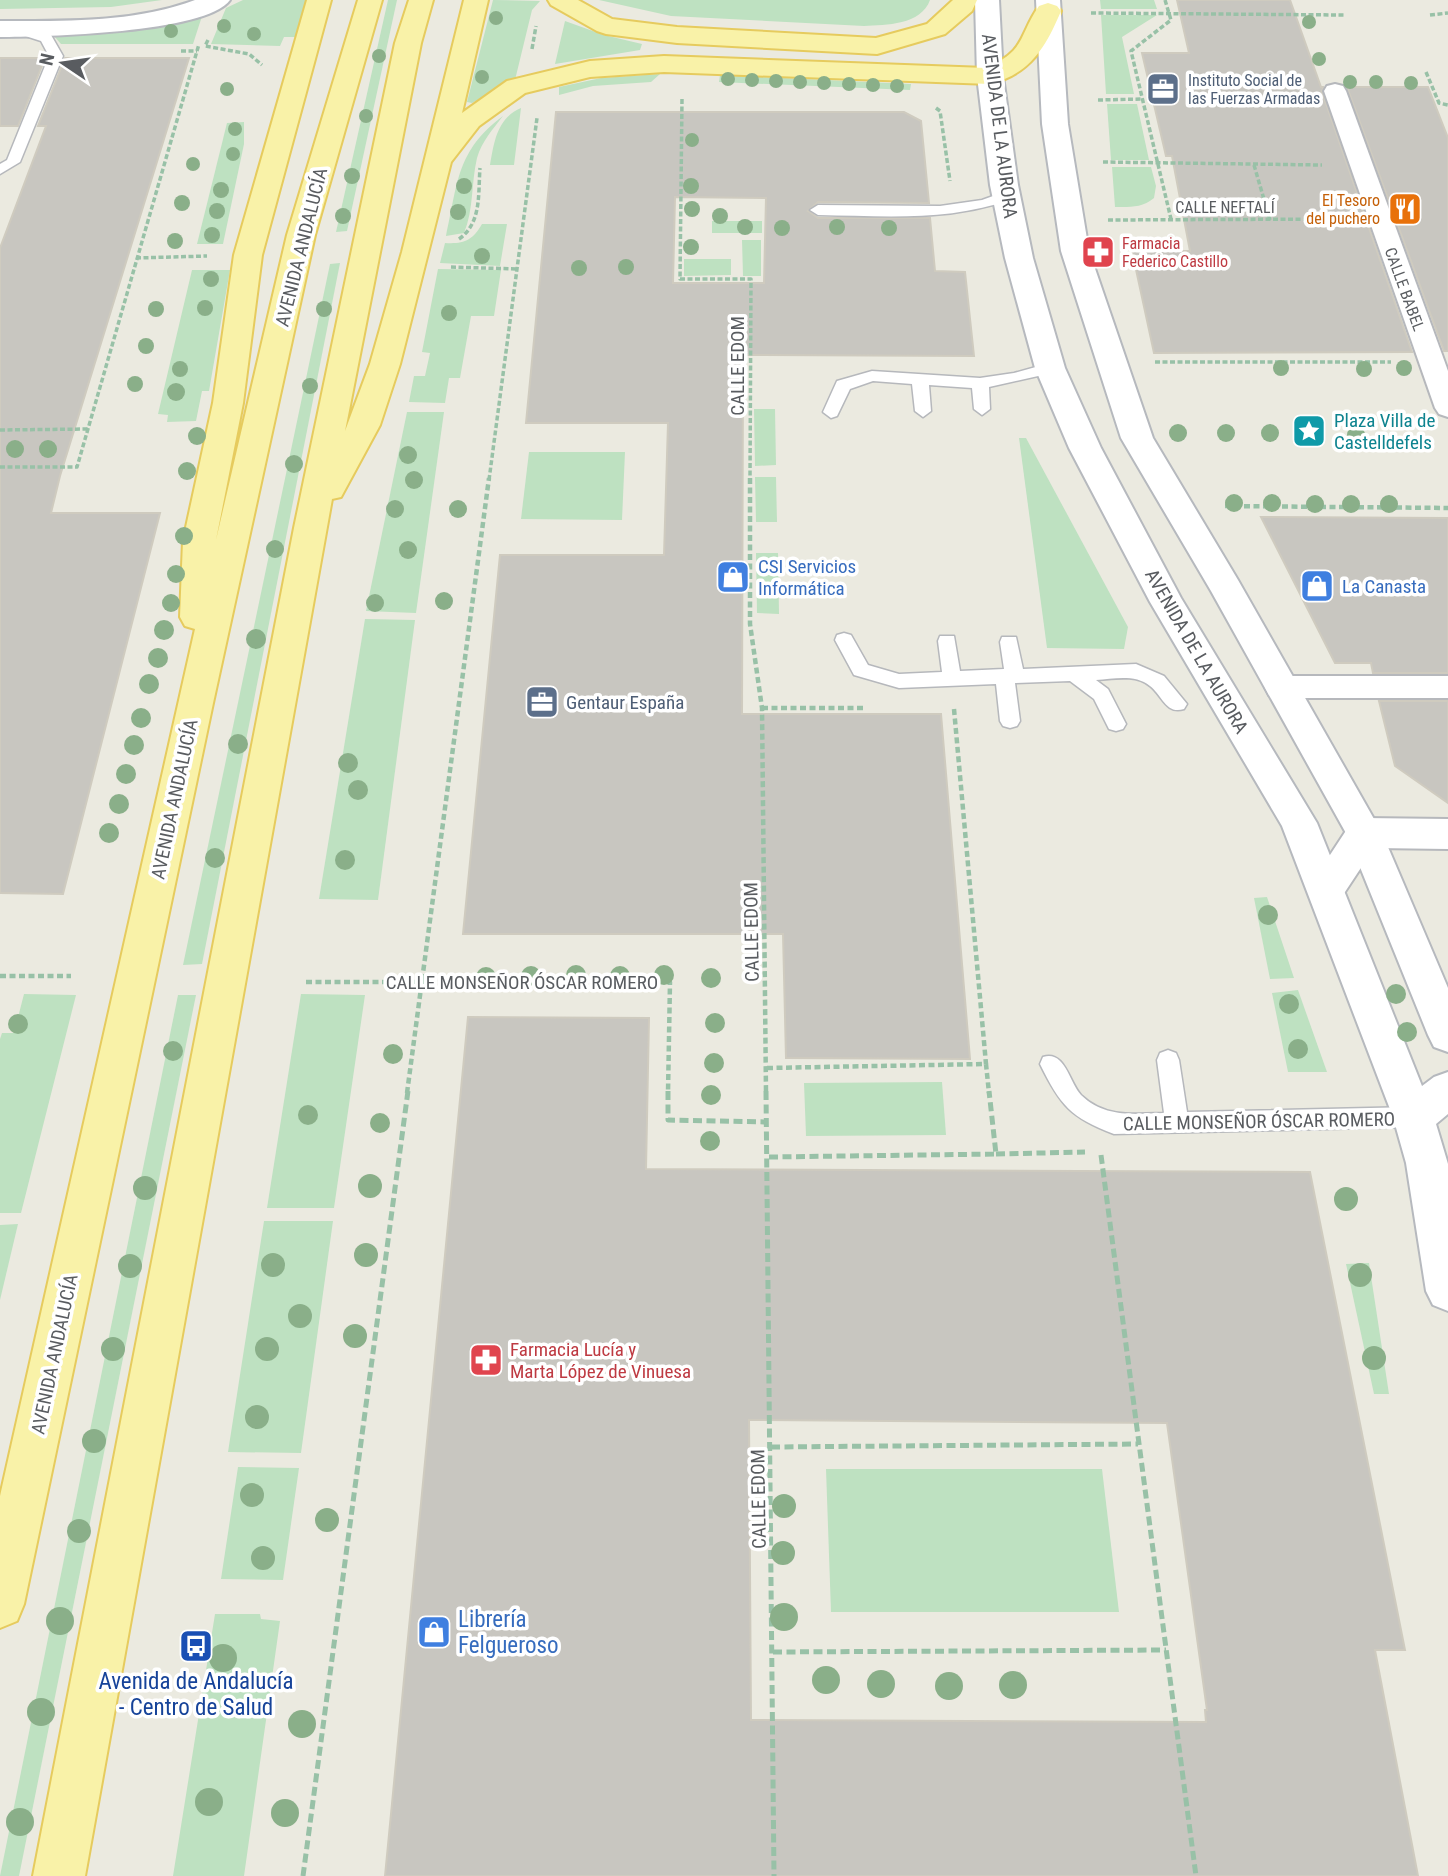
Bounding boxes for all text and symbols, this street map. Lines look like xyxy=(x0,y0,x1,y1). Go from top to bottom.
north arrow xyxy=(28,28,98,98)
street label: AVENIDA DE LA AURORA xyxy=(977,32,1022,220)
text: N xyxy=(34,51,59,68)
office icon: Instituto Social de las Fuerzas Armadas xyxy=(1144,70,1182,108)
place label: Instituto Social de las Fuerzas Armadas xyxy=(1188,71,1320,108)
street label: AVENIDA ANDALUCÍA xyxy=(271,165,332,329)
restaurant icon: El Tesoro del puchero xyxy=(1386,190,1424,228)
place label: El Tesoro del puchero xyxy=(1306,191,1380,228)
street label: CALLE NEFTALÍ xyxy=(1175,198,1276,217)
pharmacy icon: Farmacia Federico Castillo xyxy=(1079,233,1117,271)
place label: Farmacia Federico Castillo xyxy=(1122,234,1228,271)
street label: CALLE BABEL xyxy=(1381,245,1429,334)
street label: CALLE EDOM xyxy=(726,316,749,416)
place label: Plaza Villa de Castelldefels xyxy=(1334,409,1435,454)
place icon: Plaza Villa de Castelldefels xyxy=(1290,412,1328,450)
place label: CSI Servicios Informática xyxy=(758,555,856,600)
shop icon: CSI Servicios Informática xyxy=(714,558,752,596)
street label: AVENIDA DE LA AURORA xyxy=(1140,565,1253,738)
shop icon: La Canasta xyxy=(1298,567,1336,605)
place label: La Canasta xyxy=(1342,575,1426,598)
office icon: Gentaur España xyxy=(523,683,561,721)
place label: Gentaur España xyxy=(566,691,684,714)
street label: AVENIDA ANDALUCÍA xyxy=(146,717,203,881)
street label: CALLE EDOM xyxy=(739,882,764,982)
street label: CALLE MONSEÑOR ÓSCAR ROMERO xyxy=(386,971,658,994)
street label: CALLE MONSEÑOR ÓSCAR ROMERO xyxy=(1123,1108,1395,1135)
street label: AVENIDA ANDALUCÍA xyxy=(26,1272,83,1436)
place label: Farmacia Lucía y Marta López de Vinuesa xyxy=(510,1338,691,1383)
pharmacy icon: Farmacia Lucía y Marta López de Vinuesa xyxy=(467,1341,505,1379)
street label: CALLE EDOM xyxy=(746,1449,771,1549)
place label: Librería Felgueroso xyxy=(458,1606,559,1659)
shop icon: Librería Felgueroso xyxy=(415,1613,453,1651)
bus stop icon: Avenida de Andalucía - Centro de Salud xyxy=(177,1627,215,1665)
place label: Avenida de Andalucía - Centro de Salud xyxy=(98,1668,294,1721)

